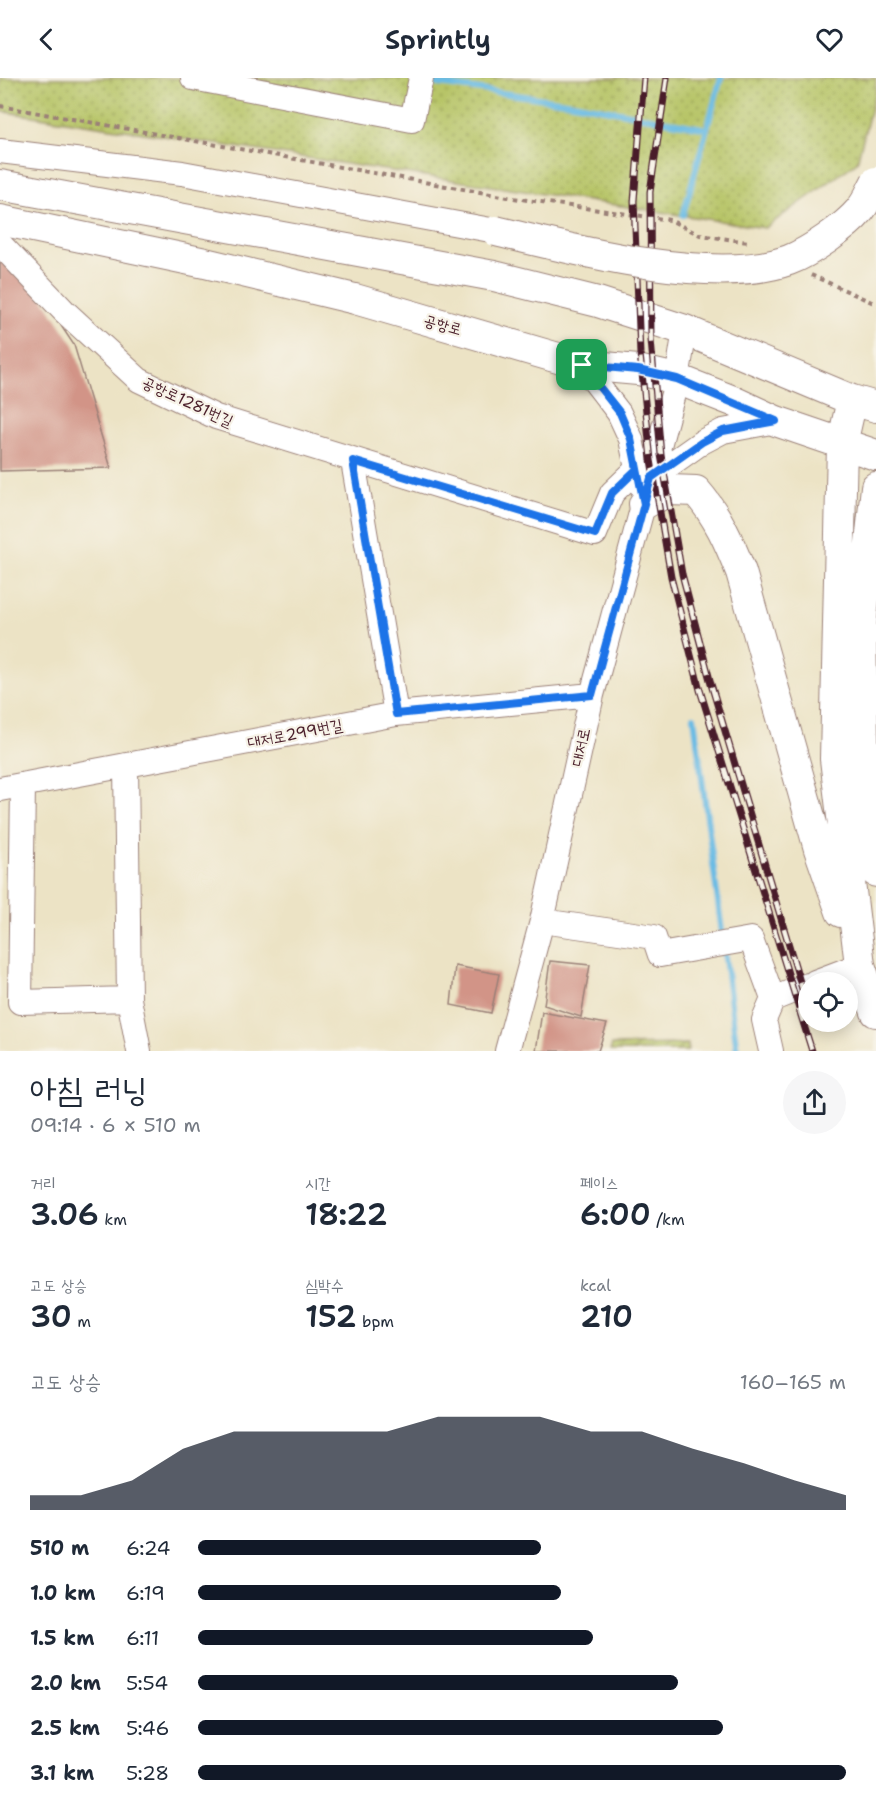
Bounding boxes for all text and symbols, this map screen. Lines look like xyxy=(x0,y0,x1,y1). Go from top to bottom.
text: Sprintly xyxy=(385,21,491,58)
icon: back xyxy=(30,23,63,56)
icon: heart xyxy=(813,23,846,56)
street label: 공항로 xyxy=(421,309,464,340)
pin xyxy=(556,339,607,390)
icon: arrive xyxy=(565,348,598,381)
street label: 공항로1281번길 xyxy=(139,371,237,432)
street label: 대저로299번길 xyxy=(246,714,345,753)
street label: 대저로 xyxy=(566,726,595,768)
map controls xyxy=(798,972,858,1032)
button: locate xyxy=(798,972,858,1032)
text: 아침 러닝 xyxy=(30,1067,148,1112)
button: share xyxy=(783,1071,846,1134)
text: 09:14 · 6 × 510 m xyxy=(30,1112,201,1138)
text: 거리 xyxy=(30,1173,56,1194)
text: 시간 xyxy=(305,1173,331,1194)
text: 페이스 xyxy=(580,1173,619,1194)
text: 3.06 xyxy=(30,1194,99,1235)
text: 18:22 xyxy=(305,1194,388,1235)
text: 6:00 xyxy=(580,1194,651,1235)
text: km xyxy=(99,1209,127,1230)
text: /km xyxy=(651,1209,685,1230)
text: 고도 상승 xyxy=(30,1275,87,1296)
text: 심박수 xyxy=(305,1275,344,1296)
text: kcal xyxy=(580,1275,611,1296)
text: 30 xyxy=(30,1296,72,1337)
text: 152 xyxy=(305,1296,357,1337)
text: 210 xyxy=(580,1296,633,1337)
text: m xyxy=(72,1311,91,1332)
text: bpm xyxy=(357,1311,394,1332)
text: 고도 상승 xyxy=(30,1369,101,1395)
text: 160–165 m xyxy=(740,1369,846,1395)
text: 510 m xyxy=(30,1535,89,1561)
text: 6:24 xyxy=(126,1535,170,1561)
text: 1.0 km xyxy=(30,1580,95,1606)
text: 6:19 xyxy=(126,1580,165,1606)
text: 1.5 km xyxy=(30,1625,94,1651)
text: 6:11 xyxy=(126,1625,159,1651)
text: 2.0 km xyxy=(30,1670,101,1696)
text: 5:54 xyxy=(126,1670,168,1696)
text: 2.5 km xyxy=(30,1715,100,1741)
text: 5:46 xyxy=(126,1715,169,1741)
text: 3.1 km xyxy=(30,1760,94,1786)
text: 5:28 xyxy=(126,1760,169,1786)

